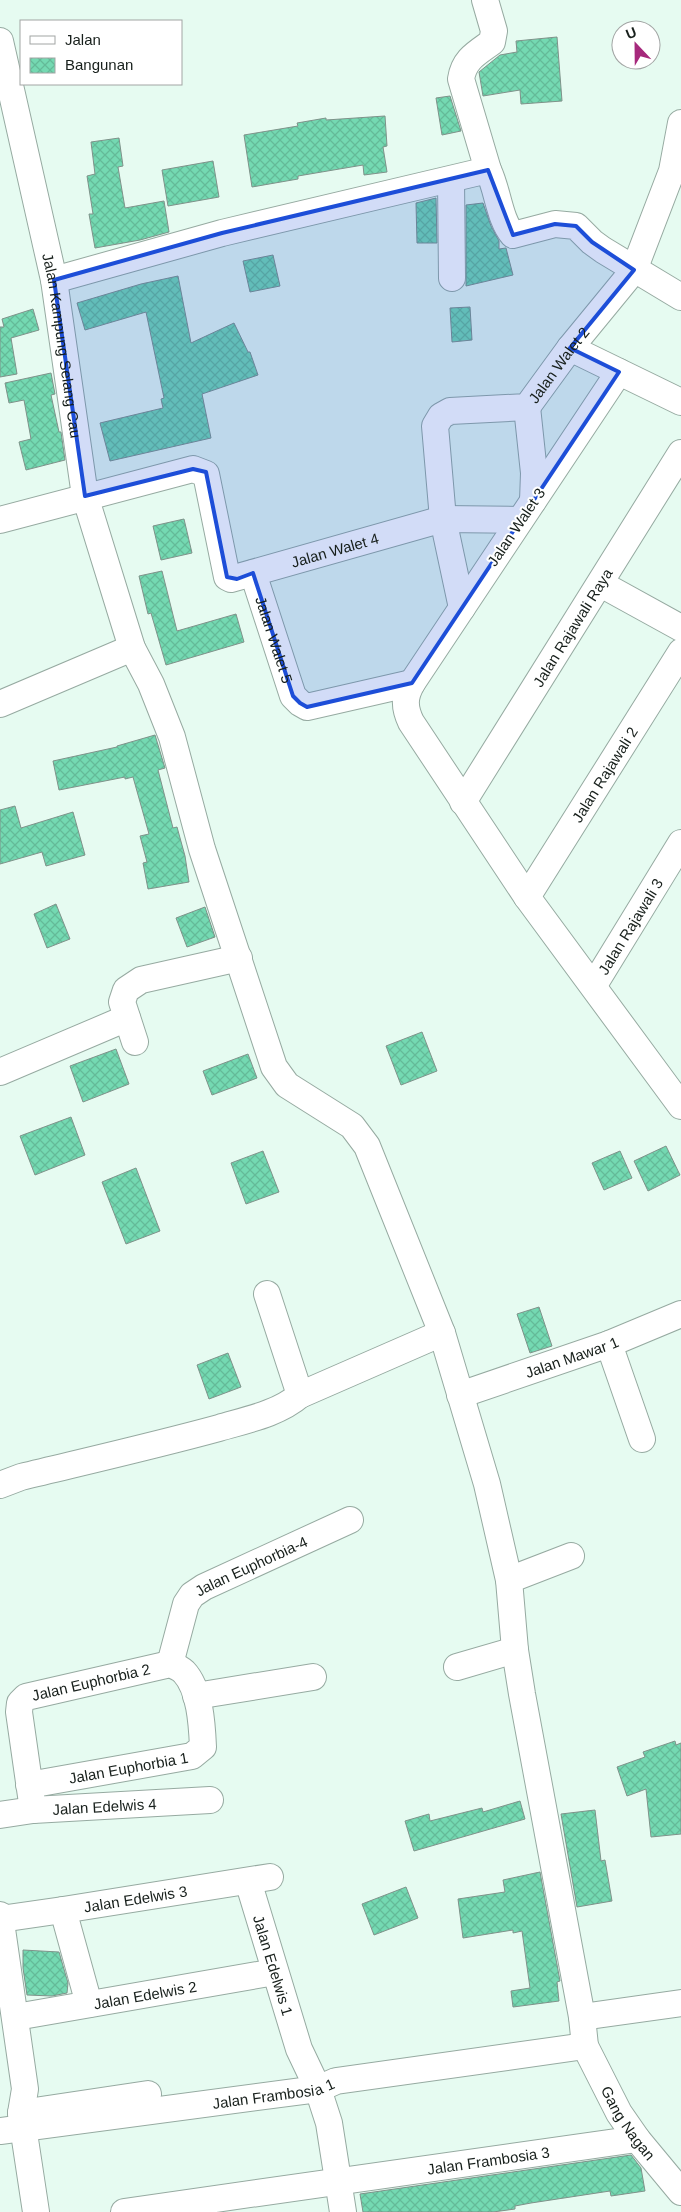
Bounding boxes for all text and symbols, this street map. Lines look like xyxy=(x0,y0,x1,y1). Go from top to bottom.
legend xyxy=(20,20,182,85)
north arrow xyxy=(611,20,661,70)
text: U xyxy=(623,24,639,42)
text: Jalan xyxy=(65,31,101,48)
text: Bangunan xyxy=(65,56,133,73)
street label: Jalan Kampung Selang Cau xyxy=(40,251,85,439)
street label: Jalan Walet 2 xyxy=(524,323,592,406)
street label: Jalan Walet 3 xyxy=(484,485,548,569)
street label: Jalan Walet 4 xyxy=(289,529,381,570)
street label: Jalan Rajawali Raya xyxy=(529,565,616,689)
street label: Jalan Walet 5 xyxy=(253,594,297,685)
street label: Jalan Rajawali 2 xyxy=(568,723,640,825)
street label: Jalan Rajawali 3 xyxy=(594,875,666,977)
street label: Jalan Mawar 1 xyxy=(523,1333,621,1381)
street label: Jalan Euphorbia-4 xyxy=(192,1532,310,1599)
street label: Jalan Euphorbia 2 xyxy=(30,1660,152,1704)
street label: Jalan Euphorbia 1 xyxy=(67,1748,189,1786)
street label: Jalan Edelwis 4 xyxy=(52,1795,157,1817)
street label: Jalan Edelwis 3 xyxy=(83,1882,188,1915)
street label: Jalan Edelwis 1 xyxy=(250,1913,297,2018)
street label: Jalan Edelwis 2 xyxy=(92,1977,198,2012)
street label: Jalan Frambosia 1 xyxy=(211,2074,337,2111)
street label: Gang Nagan xyxy=(598,2083,659,2163)
street label: Jalan Frambosia 3 xyxy=(426,2143,551,2177)

